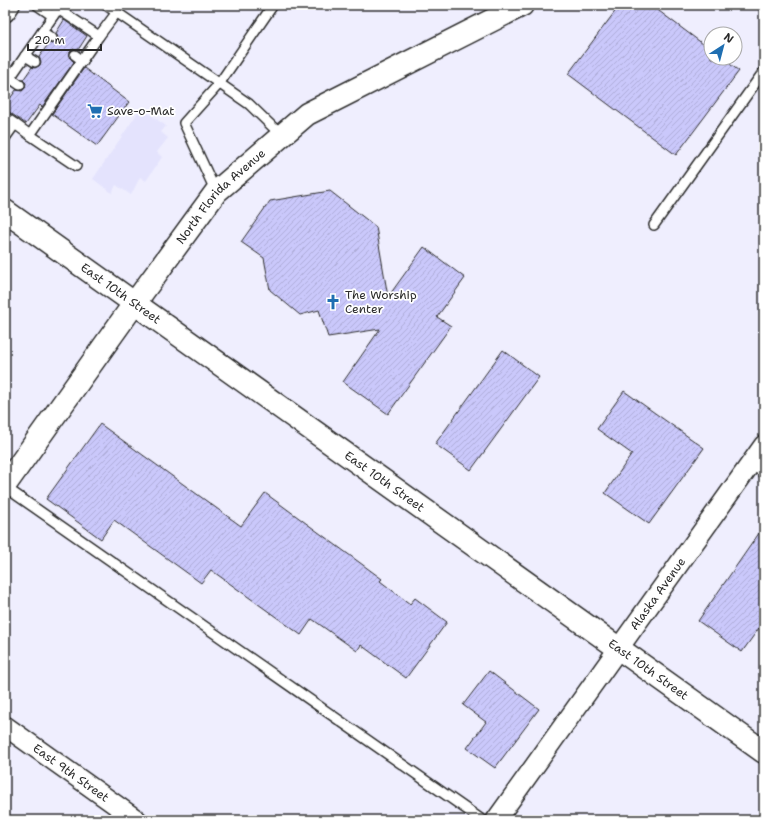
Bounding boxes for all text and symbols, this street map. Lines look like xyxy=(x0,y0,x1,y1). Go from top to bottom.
scale bar xyxy=(28,26,101,52)
north arrow xyxy=(703,26,743,66)
text: N xyxy=(721,30,737,47)
text: 20 m xyxy=(34,32,65,48)
supermarket icon: Save-o-Mat xyxy=(86,102,104,120)
place label: Save-o-Mat xyxy=(107,103,175,119)
street label: North Florida Avenue xyxy=(172,145,269,247)
street label: East 10th Street xyxy=(77,259,164,327)
place label: The Worship Center xyxy=(345,287,417,317)
church icon: The Worship Center xyxy=(324,293,342,311)
street label: East 10th Street xyxy=(341,447,428,516)
street label: Alaska Avenue xyxy=(626,554,689,633)
street label: East 10th Street xyxy=(605,635,692,704)
street label: East 9th Street xyxy=(30,740,112,806)

